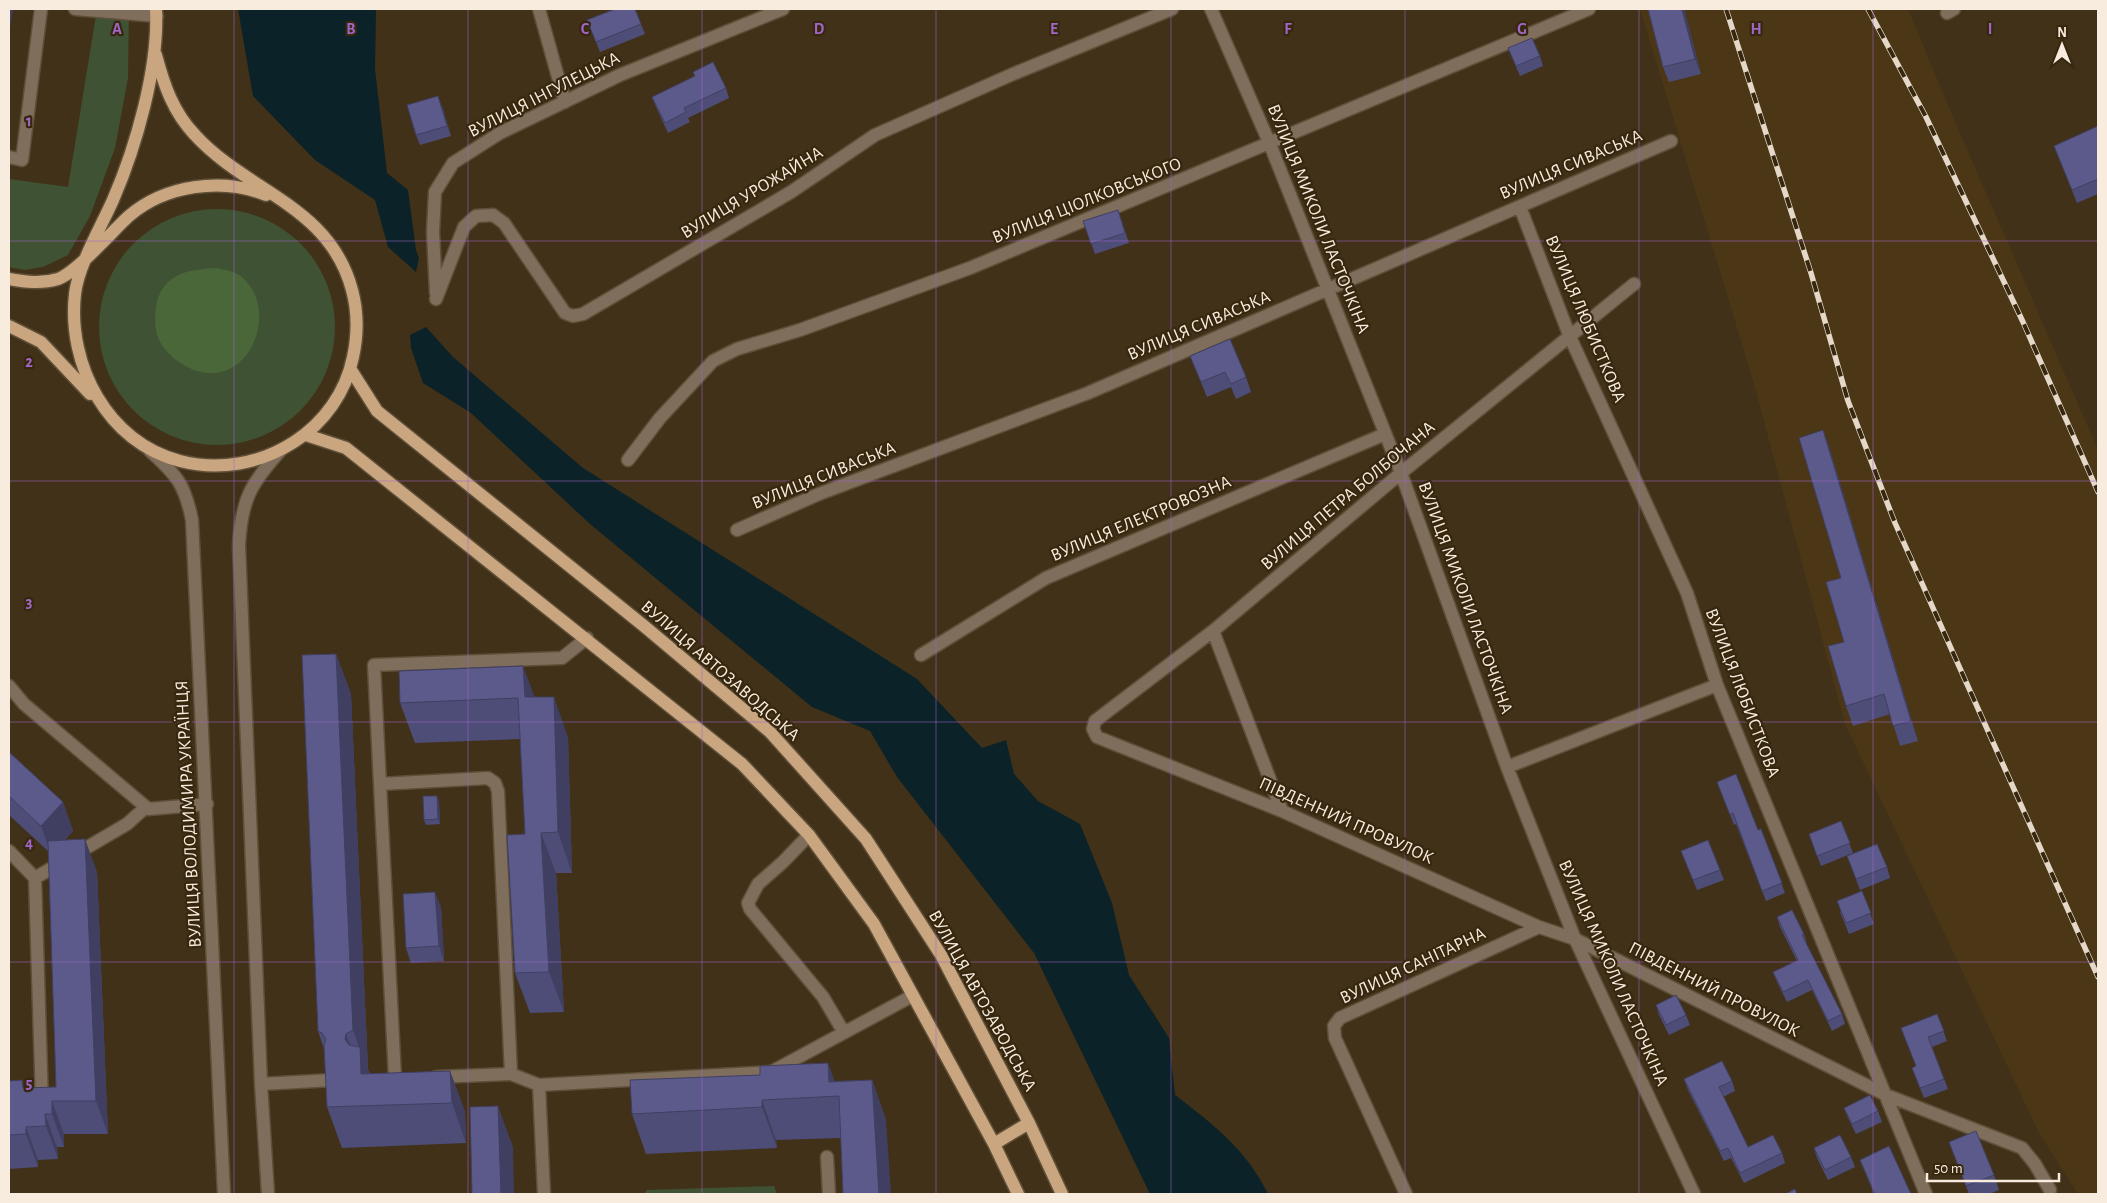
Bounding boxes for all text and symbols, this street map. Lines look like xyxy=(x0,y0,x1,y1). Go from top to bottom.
north arrow xyxy=(2037,20,2087,70)
text: A xyxy=(112,21,122,37)
text: B xyxy=(346,21,356,37)
text: C xyxy=(581,21,590,37)
text: D xyxy=(814,21,825,37)
text: E xyxy=(1050,21,1058,37)
text: F xyxy=(1284,21,1292,37)
text: G xyxy=(1517,21,1527,37)
text: H xyxy=(1750,21,1762,37)
text: I xyxy=(1988,21,1992,37)
text: N xyxy=(2057,26,2067,40)
street label: ВУЛИЦЯ ІНГУЛЕЦЬКА xyxy=(465,49,623,141)
street label: ВУЛИЦЯ МИКОЛИ ЛАСТОЧКІНА xyxy=(1264,102,1372,337)
text: 1 xyxy=(26,113,32,129)
street label: ВУЛИЦЯ СИВАСЬКА xyxy=(1497,127,1645,203)
street label: ВУЛИЦЯ УРОЖАЙНА xyxy=(677,142,826,242)
street label: ВУЛИЦЯ ЦІОЛКОВСЬКОГО xyxy=(990,155,1184,247)
street label: ВУЛИЦЯ ЛЮБИСТКОВА xyxy=(1542,233,1629,406)
street label: ВУЛИЦЯ СИВАСЬКА xyxy=(1125,288,1273,364)
text: 2 xyxy=(25,354,33,370)
street label: ВУЛИЦЯ ПЕТРА БОЛБОЧАНА xyxy=(1258,418,1439,574)
street label: ВУЛИЦЯ СИВАСЬКА xyxy=(750,439,899,513)
street label: ВУЛИЦЯ ЕЛЕКТРОВОЗНА xyxy=(1048,473,1234,565)
street label: ВУЛИЦЯ МИКОЛИ ЛАСТОЧКІНА xyxy=(1415,480,1516,717)
text: 3 xyxy=(26,594,33,610)
street label: ВУЛИЦЯ АВТОЗАВОДСЬКА xyxy=(637,597,803,745)
street label: ВУЛИЦЯ ЛЮБИСТКОВА xyxy=(1701,606,1783,781)
street label: ВУЛИЦЯ ВОЛОДИМИРА УКРАЇНЦЯ xyxy=(171,680,205,948)
street label: ПІВДЕННИЙ ПРОВУЛОК xyxy=(1256,773,1437,868)
text: 4 xyxy=(25,835,33,851)
street label: ВУЛИЦЯ МИКОЛИ ЛАСТОЧКІНА xyxy=(1555,857,1671,1089)
street label: ВУЛИЦЯ АВТОЗАВОДСЬКА xyxy=(925,908,1039,1095)
street label: ВУЛИЦЯ САНІТАРНА xyxy=(1337,924,1489,1008)
street label: ПІВДЕННИЙ ПРОВУЛОК xyxy=(1626,937,1804,1041)
text: 5 xyxy=(26,1075,33,1091)
scale bar xyxy=(1927,1150,2060,1182)
text: 50 m xyxy=(1934,1161,1963,1176)

